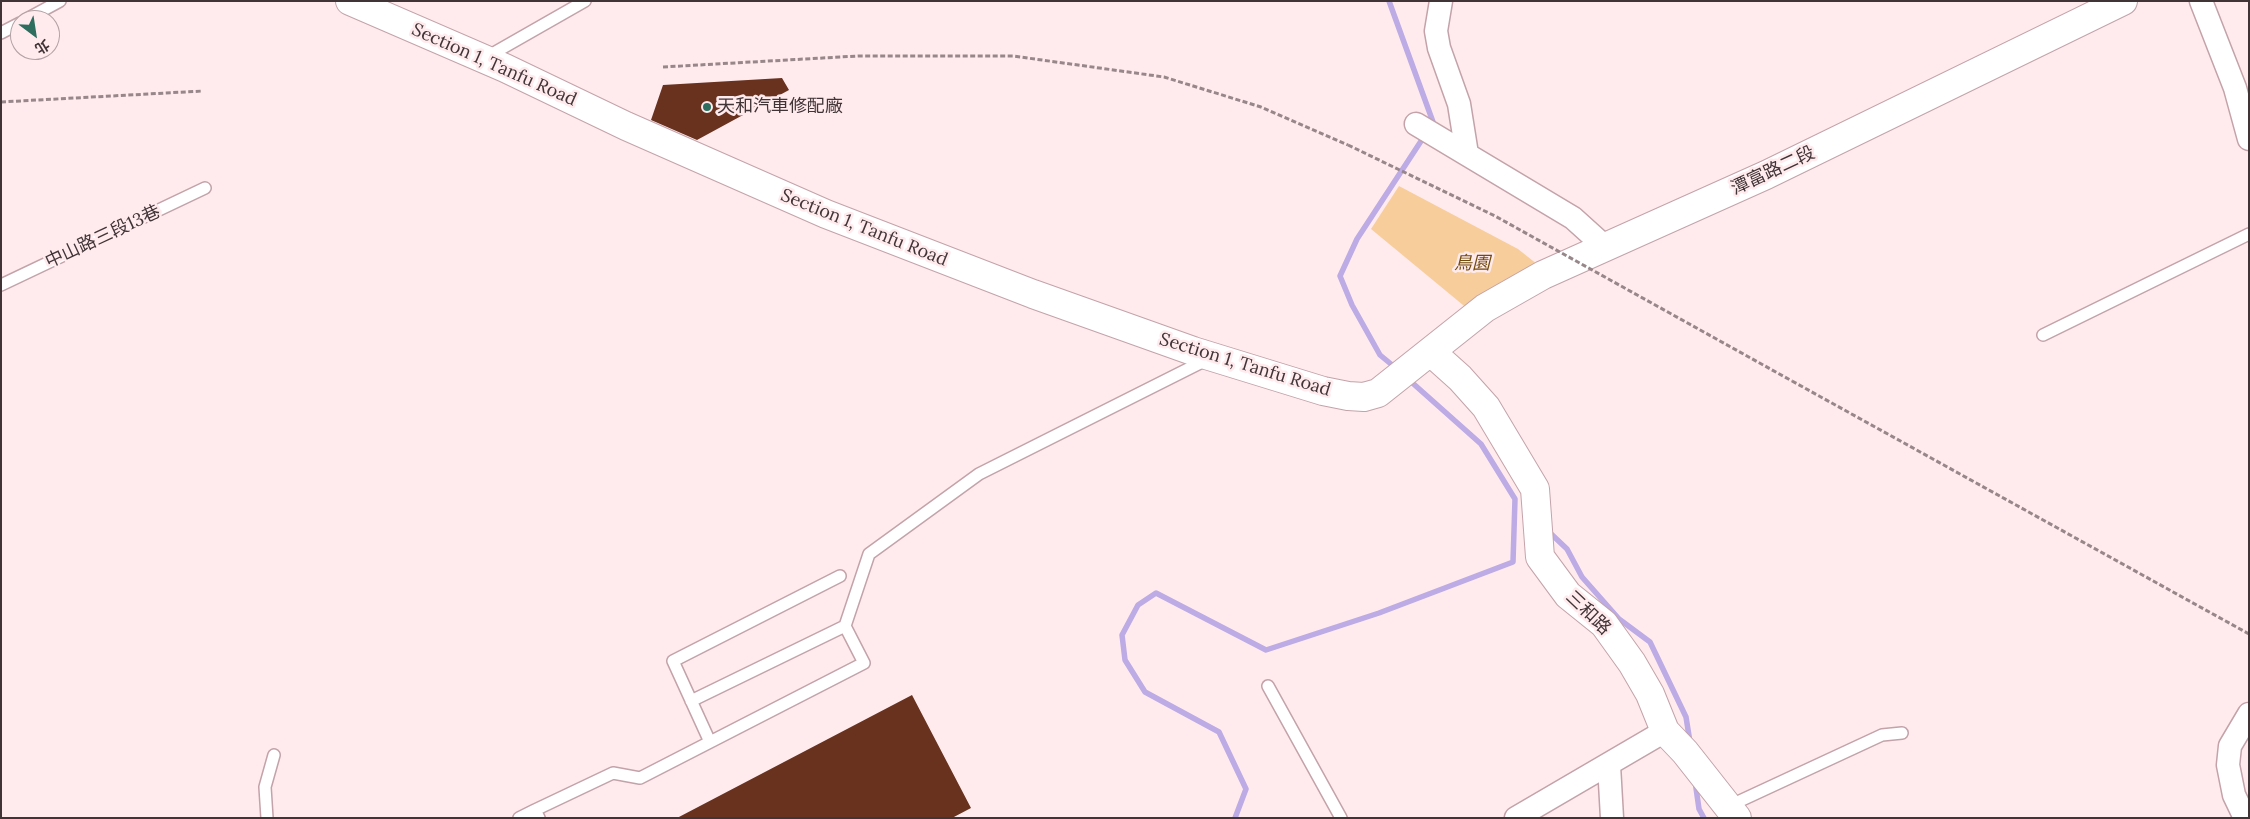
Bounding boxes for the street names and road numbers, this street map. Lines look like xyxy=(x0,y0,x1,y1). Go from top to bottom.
street label: Section 1, Tanfu Road xyxy=(408,19,580,111)
street label: 潭富路二段 xyxy=(1728,142,1818,200)
street label: Section 1, Tanfu Road xyxy=(777,185,951,271)
street label: 中山路三段13巷 xyxy=(42,201,164,273)
street label: Section 1, Tanfu Road xyxy=(1157,329,1333,401)
street label: 三和路 xyxy=(1561,586,1615,640)

